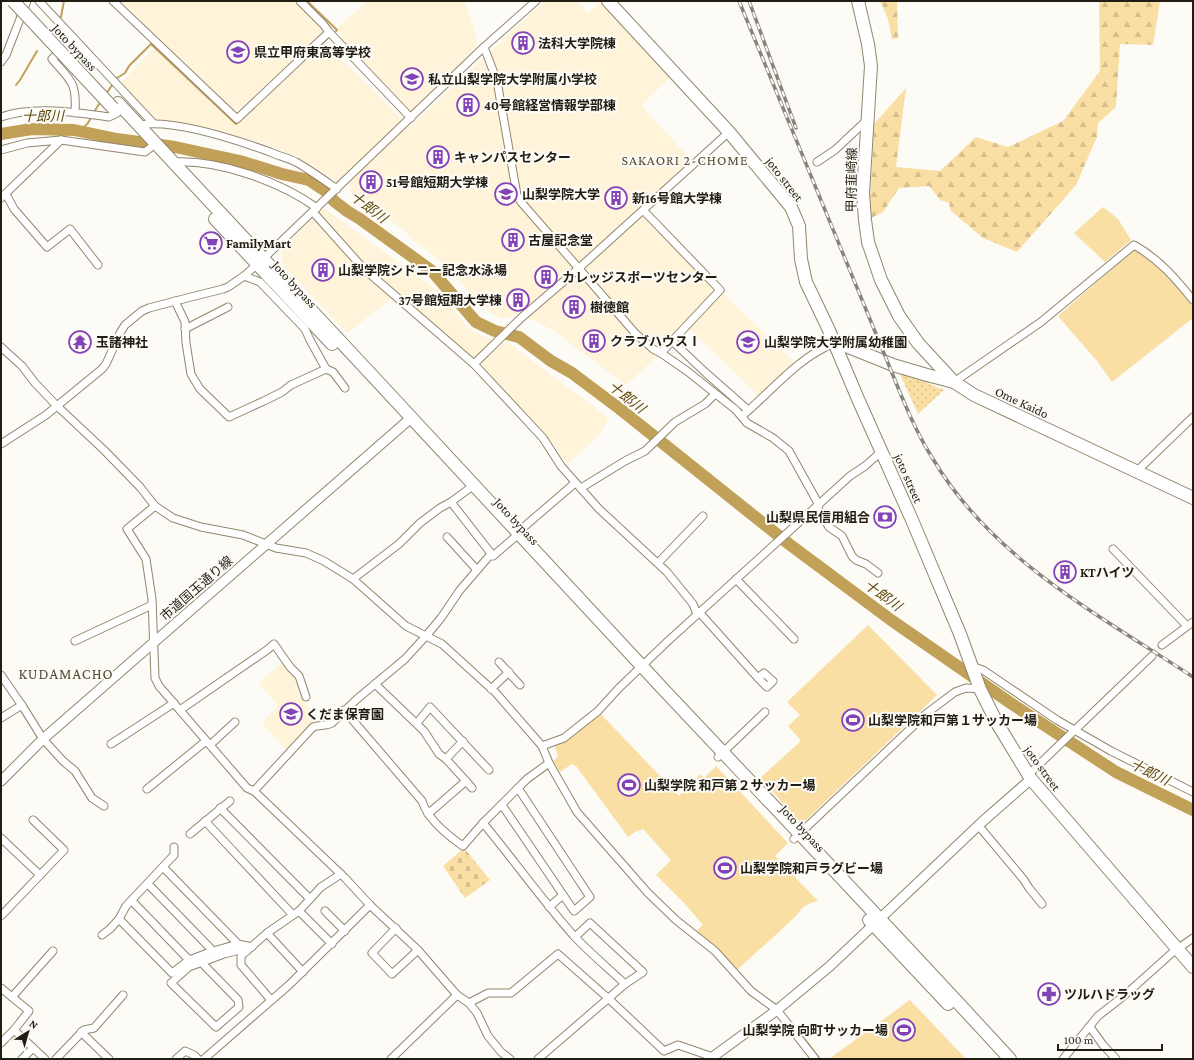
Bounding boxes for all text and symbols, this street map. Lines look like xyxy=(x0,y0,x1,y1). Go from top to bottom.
street label: Joto bypass xyxy=(48,20,100,74)
building icon: 法科大学院棟 xyxy=(510,30,536,56)
place label: 法科大学院棟 xyxy=(538,36,616,51)
school or university icon: 県立甲府東高等学校 xyxy=(225,39,251,65)
place label: 県立甲府東高等学校 xyxy=(254,45,371,60)
school or university icon: 私立山梨学院大学附属小学校 xyxy=(399,66,425,92)
place label: 私立山梨学院大学附属小学校 xyxy=(428,72,597,87)
building icon: 40号館経営情報学部棟 xyxy=(455,92,481,118)
place label: 40号館経営情報学部棟 xyxy=(484,98,616,113)
water label: 十郎川 xyxy=(22,108,66,124)
building icon: キャンパスセンター xyxy=(425,144,451,170)
street label: 甲府韮崎線 xyxy=(843,147,860,213)
place label: キャンパスセンター xyxy=(454,150,571,165)
district label: SAKAORI 2-CHOME xyxy=(621,152,749,168)
street label: joto street xyxy=(761,153,807,206)
building icon: 51号館短期大学棟 xyxy=(358,169,384,195)
place label: 51号館短期大学棟 xyxy=(386,175,488,190)
school or university icon: 山梨学院大学 xyxy=(493,181,519,207)
building icon: 新16号館大学棟 xyxy=(603,185,629,211)
place label: 山梨学院大学 xyxy=(522,187,600,202)
water label: 十郎川 xyxy=(347,188,392,227)
place label: 新16号館大学棟 xyxy=(632,191,722,206)
building icon: 古屋記念堂 xyxy=(500,227,526,253)
supermarket icon: FamilyMart xyxy=(198,230,224,256)
place label: 古屋記念堂 xyxy=(528,233,593,248)
place label: FamilyMart xyxy=(226,236,291,251)
street label: Joto bypass xyxy=(268,257,320,311)
building icon: 山梨学院シドニー記念水泳場 xyxy=(310,257,336,283)
place label: 山梨学院シドニー記念水泳場 xyxy=(338,263,507,278)
building icon: カレッジスポーツセンター xyxy=(533,264,559,290)
place label: カレッジスポーツセンター xyxy=(562,270,718,285)
building icon: 37号館短期大学棟 xyxy=(505,287,531,313)
place label: 37号館短期大学棟 xyxy=(399,293,502,308)
building icon: 樹徳館 xyxy=(561,294,587,320)
place label: 樹徳館 xyxy=(590,300,629,315)
building icon: クラブハウスⅠ xyxy=(581,328,607,354)
temple icon: 玉諸神社 xyxy=(67,329,93,355)
school or university icon: 山梨学院大学附属幼稚園 xyxy=(735,329,761,355)
place label: クラブハウスⅠ xyxy=(610,334,701,349)
place label: 玉諸神社 xyxy=(96,335,148,350)
place label: 山梨学院大学附属幼稚園 xyxy=(764,335,907,350)
water label: 十郎川 xyxy=(606,378,650,417)
street label: Ome Kaido xyxy=(993,384,1051,421)
street label: joto street xyxy=(890,450,926,506)
street label: Joto bypass xyxy=(490,494,542,548)
bank icon: 山梨県民信用組合 xyxy=(872,504,898,530)
place label: 山梨県民信用組合 xyxy=(766,510,870,525)
street label: 市道国玉通り線 xyxy=(157,553,236,624)
building icon: KTハイツ xyxy=(1052,559,1078,585)
place label: KTハイツ xyxy=(1080,565,1135,580)
water label: 十郎川 xyxy=(861,576,906,615)
district label: KUDAMACHO xyxy=(18,666,114,682)
school or university icon: くだま保育園 xyxy=(278,701,304,727)
place label: くだま保育園 xyxy=(306,707,384,722)
sports icon: 山梨学院和戸第１サッカー場 xyxy=(840,707,866,733)
place label: 山梨学院和戸第１サッカー場 xyxy=(868,713,1037,728)
street label: joto street xyxy=(1020,742,1064,795)
water label: 十郎川 xyxy=(1128,756,1174,789)
sports icon: 山梨学院 和戸第２サッカー場 xyxy=(616,772,642,798)
place label: 山梨学院 和戸第２サッカー場 xyxy=(644,778,816,793)
street label: Joto bypass xyxy=(776,801,828,855)
sports icon: 山梨学院和戸ラグビー場 xyxy=(712,855,738,881)
place label: 山梨学院和戸ラグビー場 xyxy=(740,861,883,876)
pharmacy icon: ツルハドラッグ xyxy=(1036,981,1062,1007)
place label: ツルハドラッグ xyxy=(1064,987,1155,1002)
north arrow xyxy=(8,1012,48,1052)
text: N xyxy=(27,1017,41,1031)
sports icon: 山梨学院 向町サッカー場 xyxy=(891,1017,917,1043)
place label: 山梨学院 向町サッカー場 xyxy=(742,1023,888,1038)
scale bar xyxy=(1058,1026,1162,1052)
text: 100 m xyxy=(1064,1033,1094,1047)

